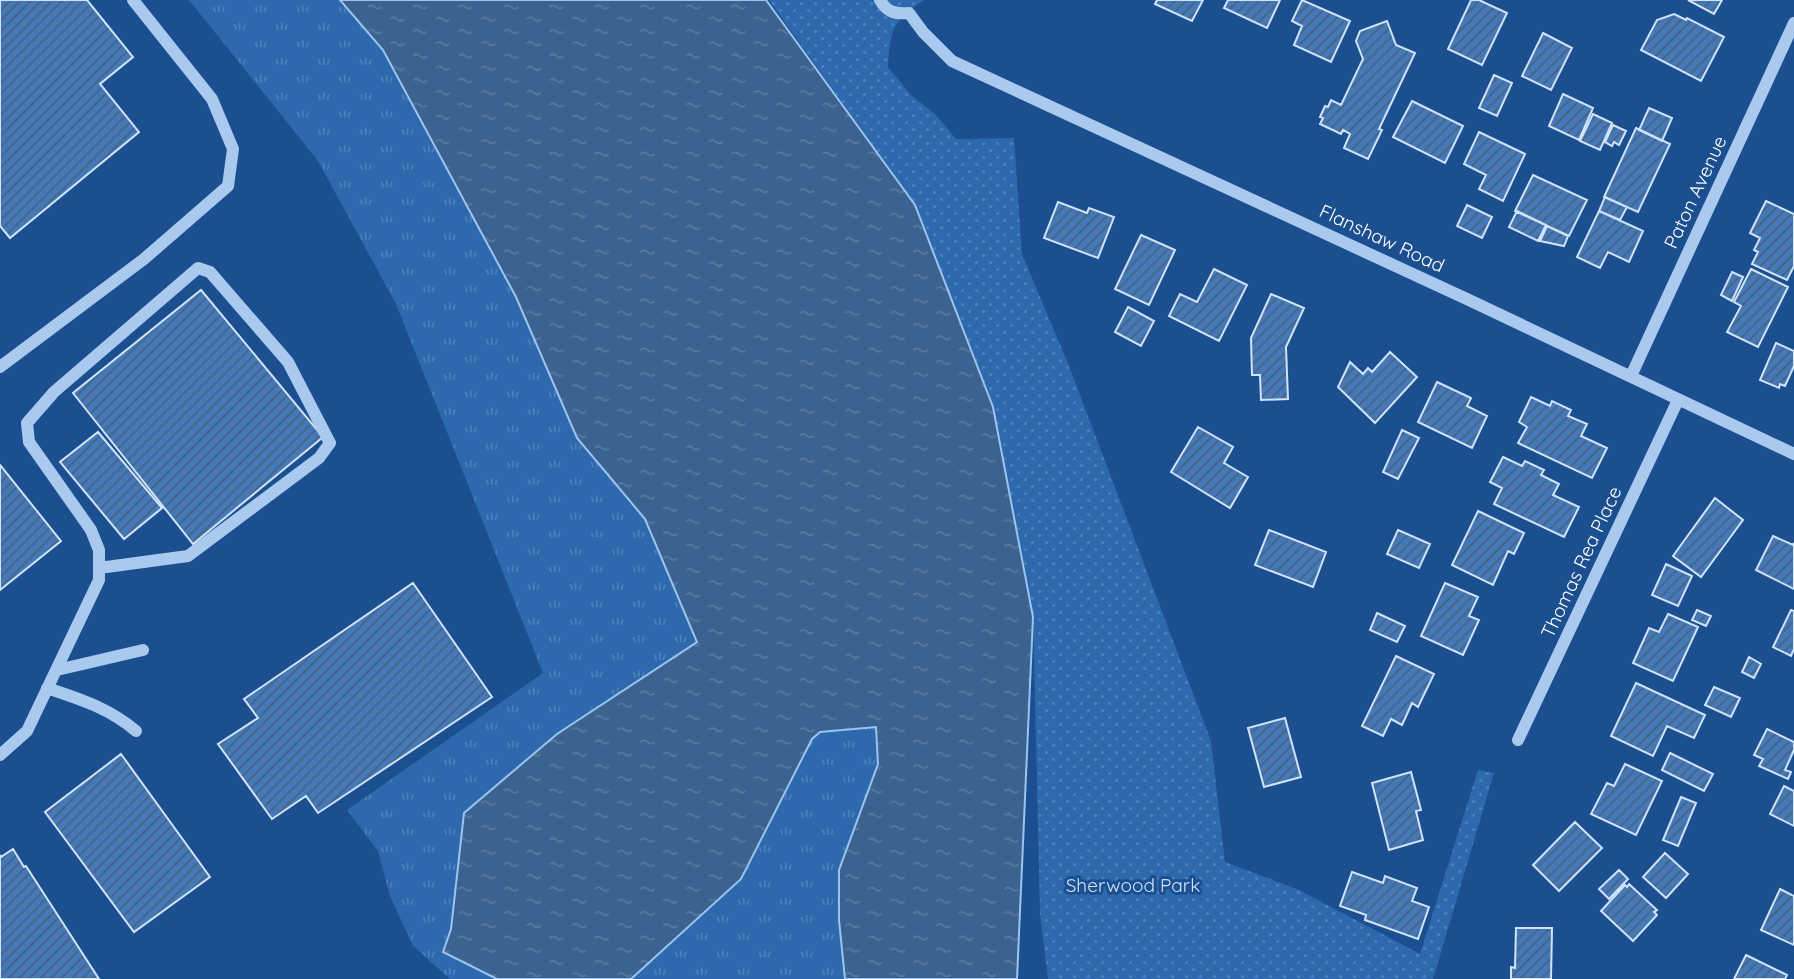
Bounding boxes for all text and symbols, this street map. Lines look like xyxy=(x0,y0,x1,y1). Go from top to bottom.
street label: Paton Avenue xyxy=(1658,132,1732,252)
street label: Flanshaw Road xyxy=(1316,199,1448,277)
street label: Thomas Rea Place xyxy=(1535,482,1627,642)
park label: Sherwood Park xyxy=(1066,873,1200,897)

